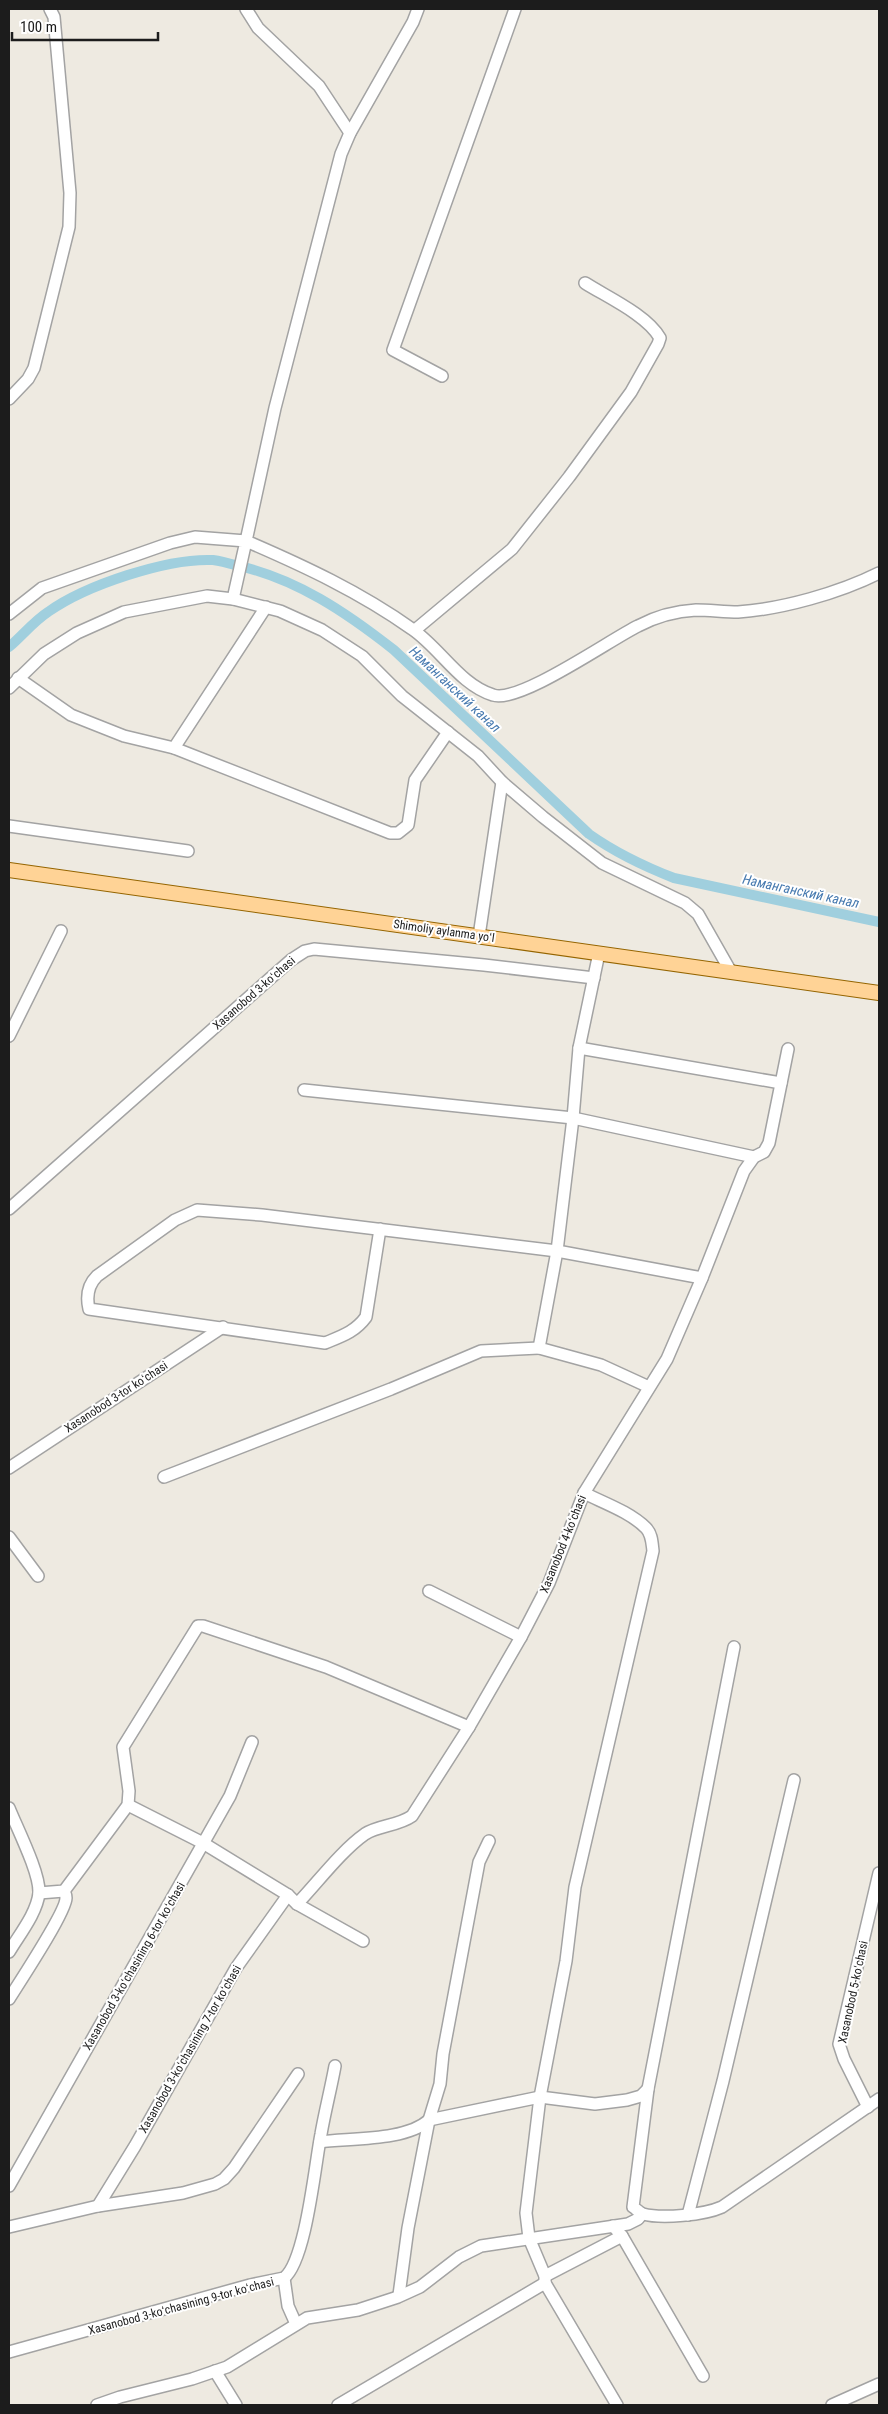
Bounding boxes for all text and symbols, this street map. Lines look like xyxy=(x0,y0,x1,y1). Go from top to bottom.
scale bar xyxy=(12,10,159,42)
text: 100 m xyxy=(20,18,57,36)
water label: Наманганский канал xyxy=(406,643,504,735)
water label: Наманганский канал xyxy=(741,871,861,911)
street label: Shimoliy aylanma yoʻl xyxy=(393,917,495,945)
street label: Xasanobod 3-koʻchasi xyxy=(210,953,298,1033)
street label: Xasanobod 3-tor koʻchasi xyxy=(62,1358,170,1436)
street label: Xasanobod 4-koʻchasi xyxy=(537,1493,589,1595)
street label: Xasanobod 3-koʻchasining 6-tor koʻchasi xyxy=(80,1880,188,2052)
street label: Xasanobod 5-koʻchasi xyxy=(835,1939,871,2045)
street label: Xasanobod 3-koʻchasining 7-tor koʻchasi xyxy=(136,1963,244,2135)
street label: Xasanobod 3-koʻchasining 9-tor koʻchasi xyxy=(87,2274,275,2338)

